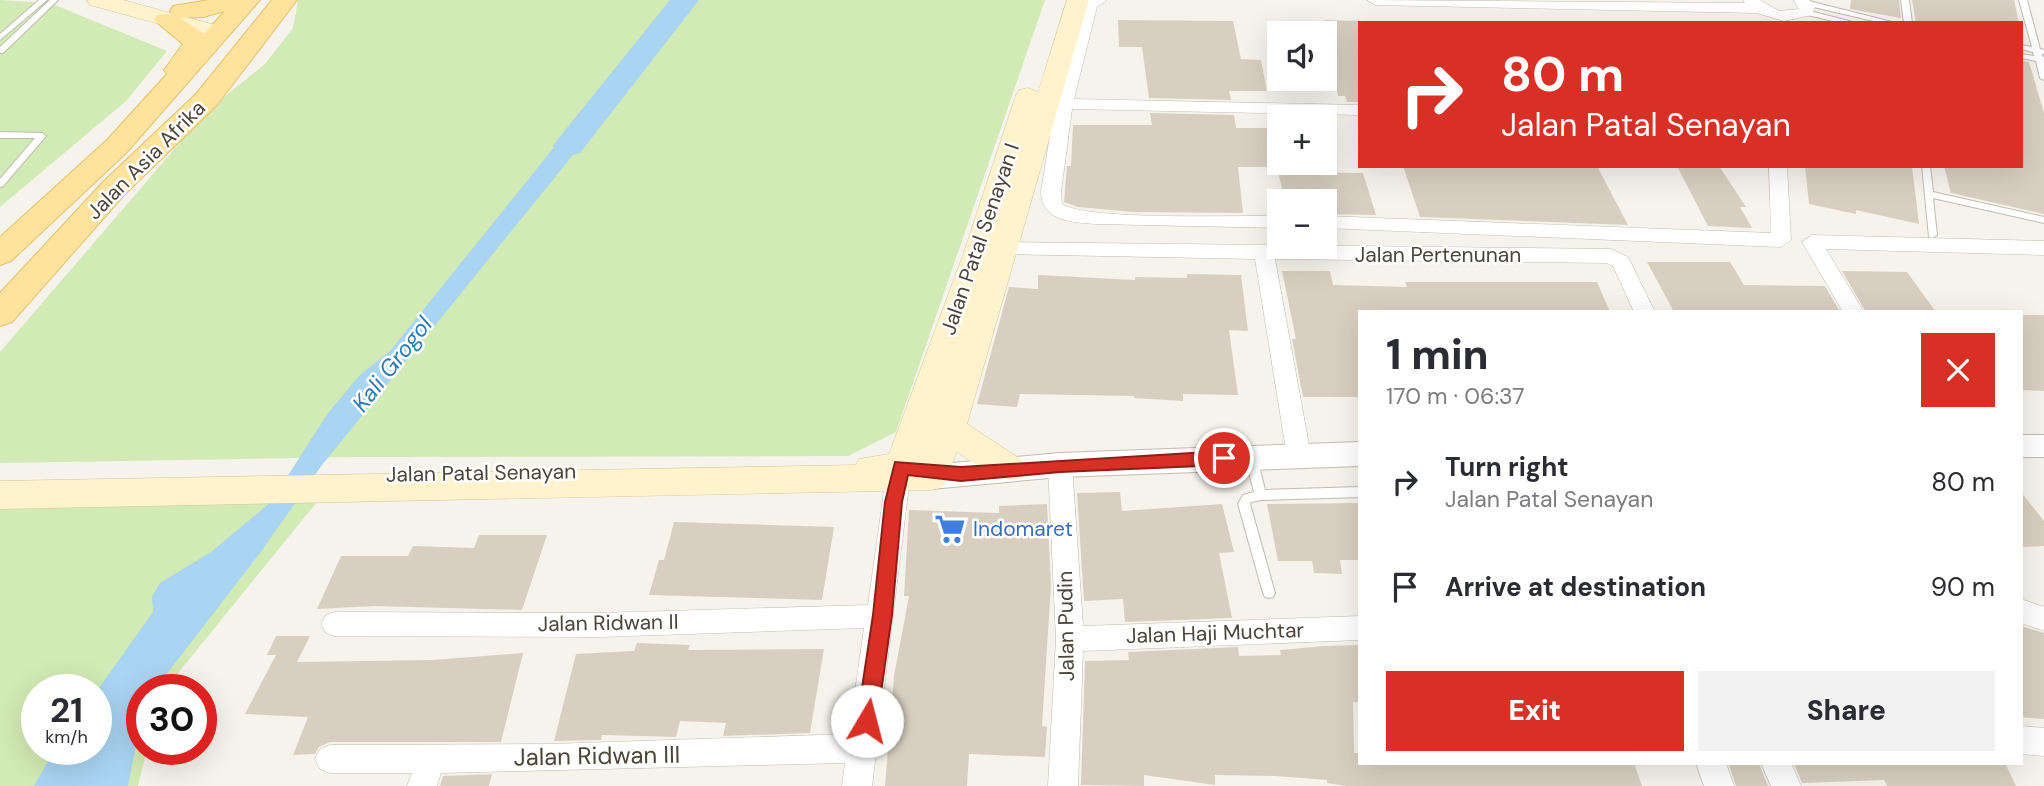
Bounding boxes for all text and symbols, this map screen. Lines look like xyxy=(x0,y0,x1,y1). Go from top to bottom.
map controls xyxy=(1267,21,1337,259)
button: sound xyxy=(1267,21,1337,91)
text: 80 m xyxy=(1501,42,1624,106)
icon: right xyxy=(1386,49,1477,140)
street label: Jalan Asia Afrika xyxy=(80,94,212,226)
text: Jalan Patal Senayan xyxy=(1501,104,1791,146)
button: + xyxy=(1267,105,1337,175)
street label: Jalan Patal Senayan I xyxy=(934,140,1026,338)
button: − xyxy=(1267,189,1337,259)
street label: Jalan Pertenunan xyxy=(1355,241,1521,269)
water label: Kali Grogol xyxy=(345,310,439,418)
text: 1 min xyxy=(1386,327,1489,382)
button: close xyxy=(1921,333,1995,407)
text: 170 m · 06:37 xyxy=(1386,381,1525,411)
pin xyxy=(1194,428,1254,488)
icon: arrive xyxy=(1205,439,1243,477)
text: Turn right xyxy=(1445,450,1569,484)
street label: Jalan Patal Senayan xyxy=(386,457,576,489)
icon: right xyxy=(1386,463,1424,501)
text: 80 m xyxy=(1931,465,1995,499)
text: Jalan Patal Senayan xyxy=(1445,484,1653,514)
supermarket icon: Indomaret xyxy=(933,512,967,546)
place label: Indomaret xyxy=(973,515,1073,543)
icon: arrive xyxy=(1386,568,1424,606)
text: Arrive at destination xyxy=(1445,570,1706,604)
text: 90 m xyxy=(1931,570,1995,604)
street label: Jalan Pudin xyxy=(1051,571,1081,681)
street label: Jalan Ridwan II xyxy=(537,608,679,638)
street label: Jalan Haji Muchtar xyxy=(1125,616,1305,650)
button: Exit xyxy=(1386,671,1684,751)
button: Share xyxy=(1698,671,1995,751)
speed limit sign: 30 xyxy=(126,674,217,765)
position arrow xyxy=(830,684,904,758)
text: 21 xyxy=(50,687,83,733)
text: km/h xyxy=(45,725,88,749)
street label: Jalan Ridwan III xyxy=(513,739,681,772)

